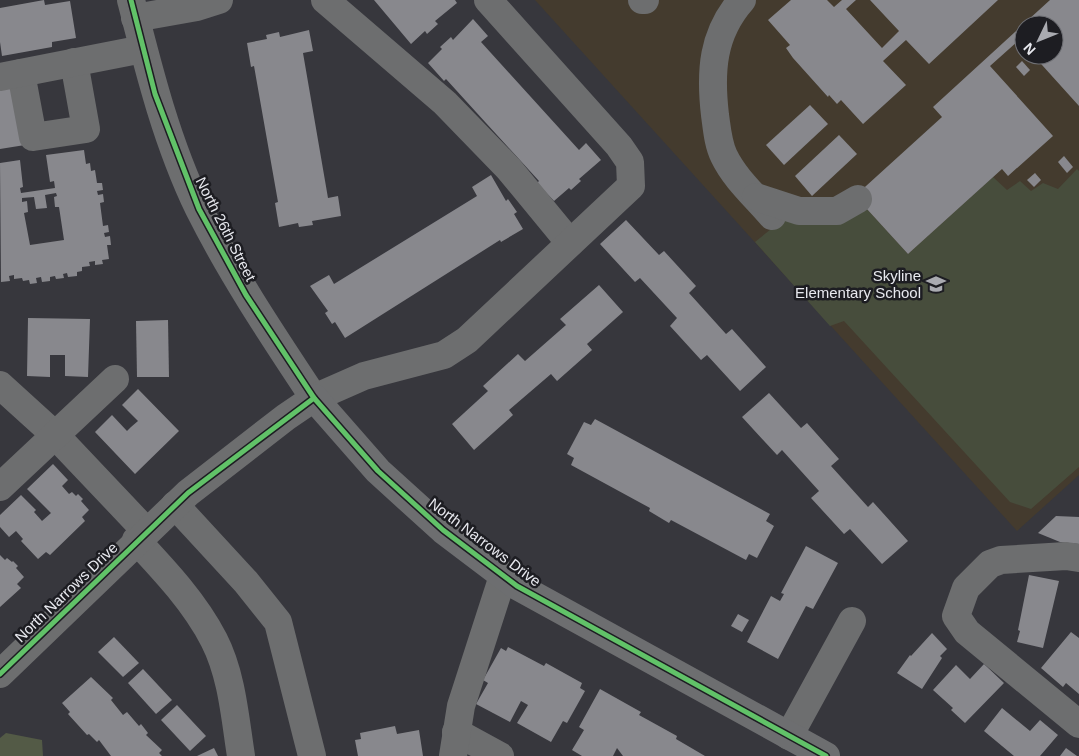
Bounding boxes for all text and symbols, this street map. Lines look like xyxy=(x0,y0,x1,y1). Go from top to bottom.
north arrow xyxy=(1014,15,1064,65)
text: N xyxy=(1020,40,1039,58)
street label: North 26th Street xyxy=(192,174,260,284)
place label: Skyline Elementary School xyxy=(795,267,921,301)
school or university icon: Skyline Elementary School xyxy=(925,273,947,295)
street label: North Narrows Drive xyxy=(426,494,544,590)
street label: North Narrows Drive xyxy=(11,539,121,645)

